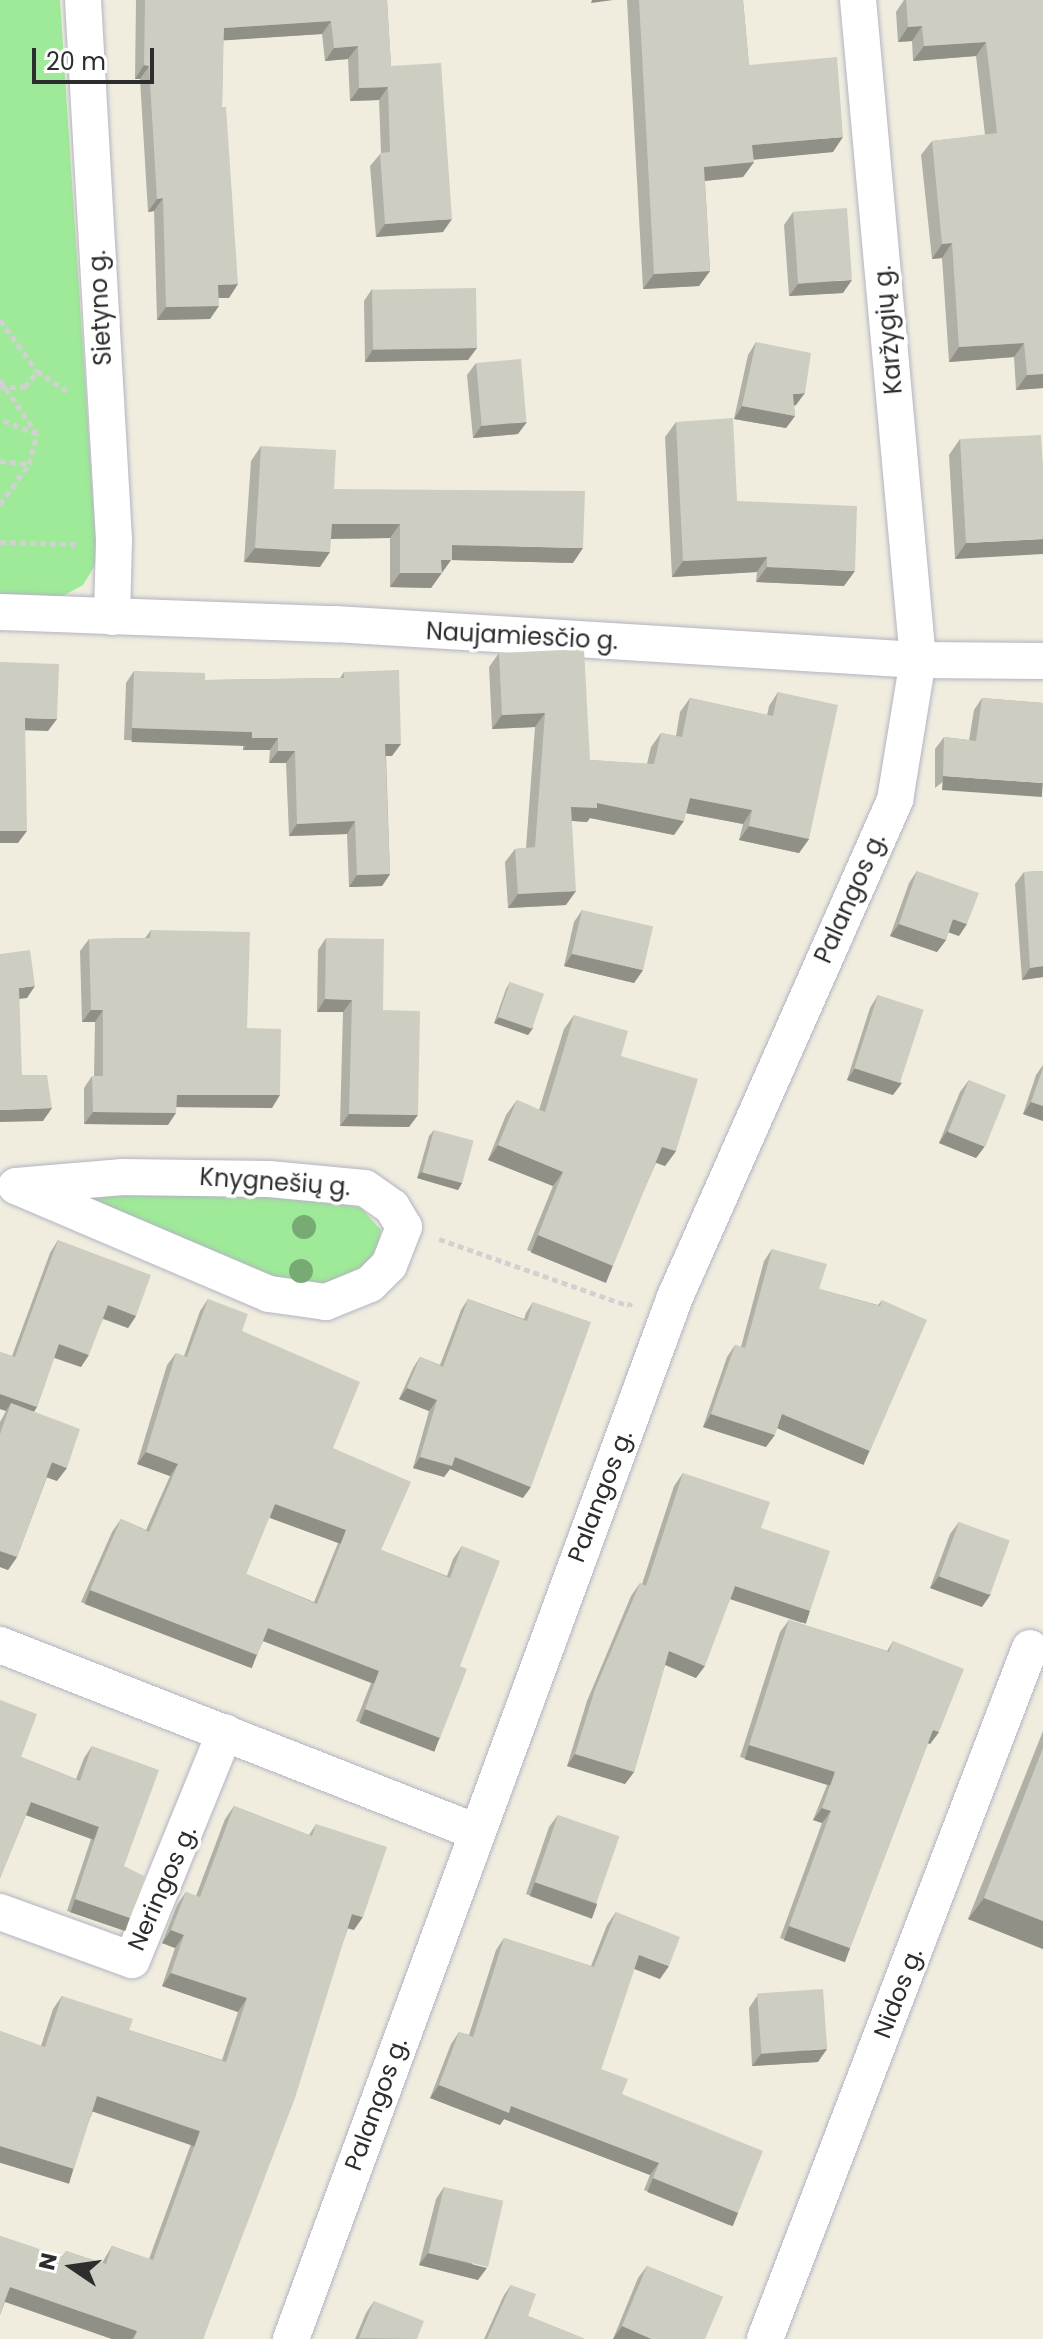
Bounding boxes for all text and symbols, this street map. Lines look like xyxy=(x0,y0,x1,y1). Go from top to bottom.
scale bar xyxy=(36,32,158,82)
text: 20 m xyxy=(46,45,106,78)
street label: Sietyno g. xyxy=(83,250,117,366)
street label: Karžygių g. xyxy=(868,264,908,396)
street label: Naujamiesčio g. xyxy=(425,617,619,655)
street label: Palangos g. xyxy=(808,828,892,968)
street label: Knygnešių g. xyxy=(199,1162,351,1202)
street label: Palangos g. xyxy=(562,1426,638,1566)
street label: Neringos g. xyxy=(122,1821,202,1955)
street label: Nidos g. xyxy=(868,1944,928,2042)
street label: Palangos g. xyxy=(339,2034,413,2174)
north arrow xyxy=(32,2227,112,2307)
text: N xyxy=(31,2250,65,2273)

